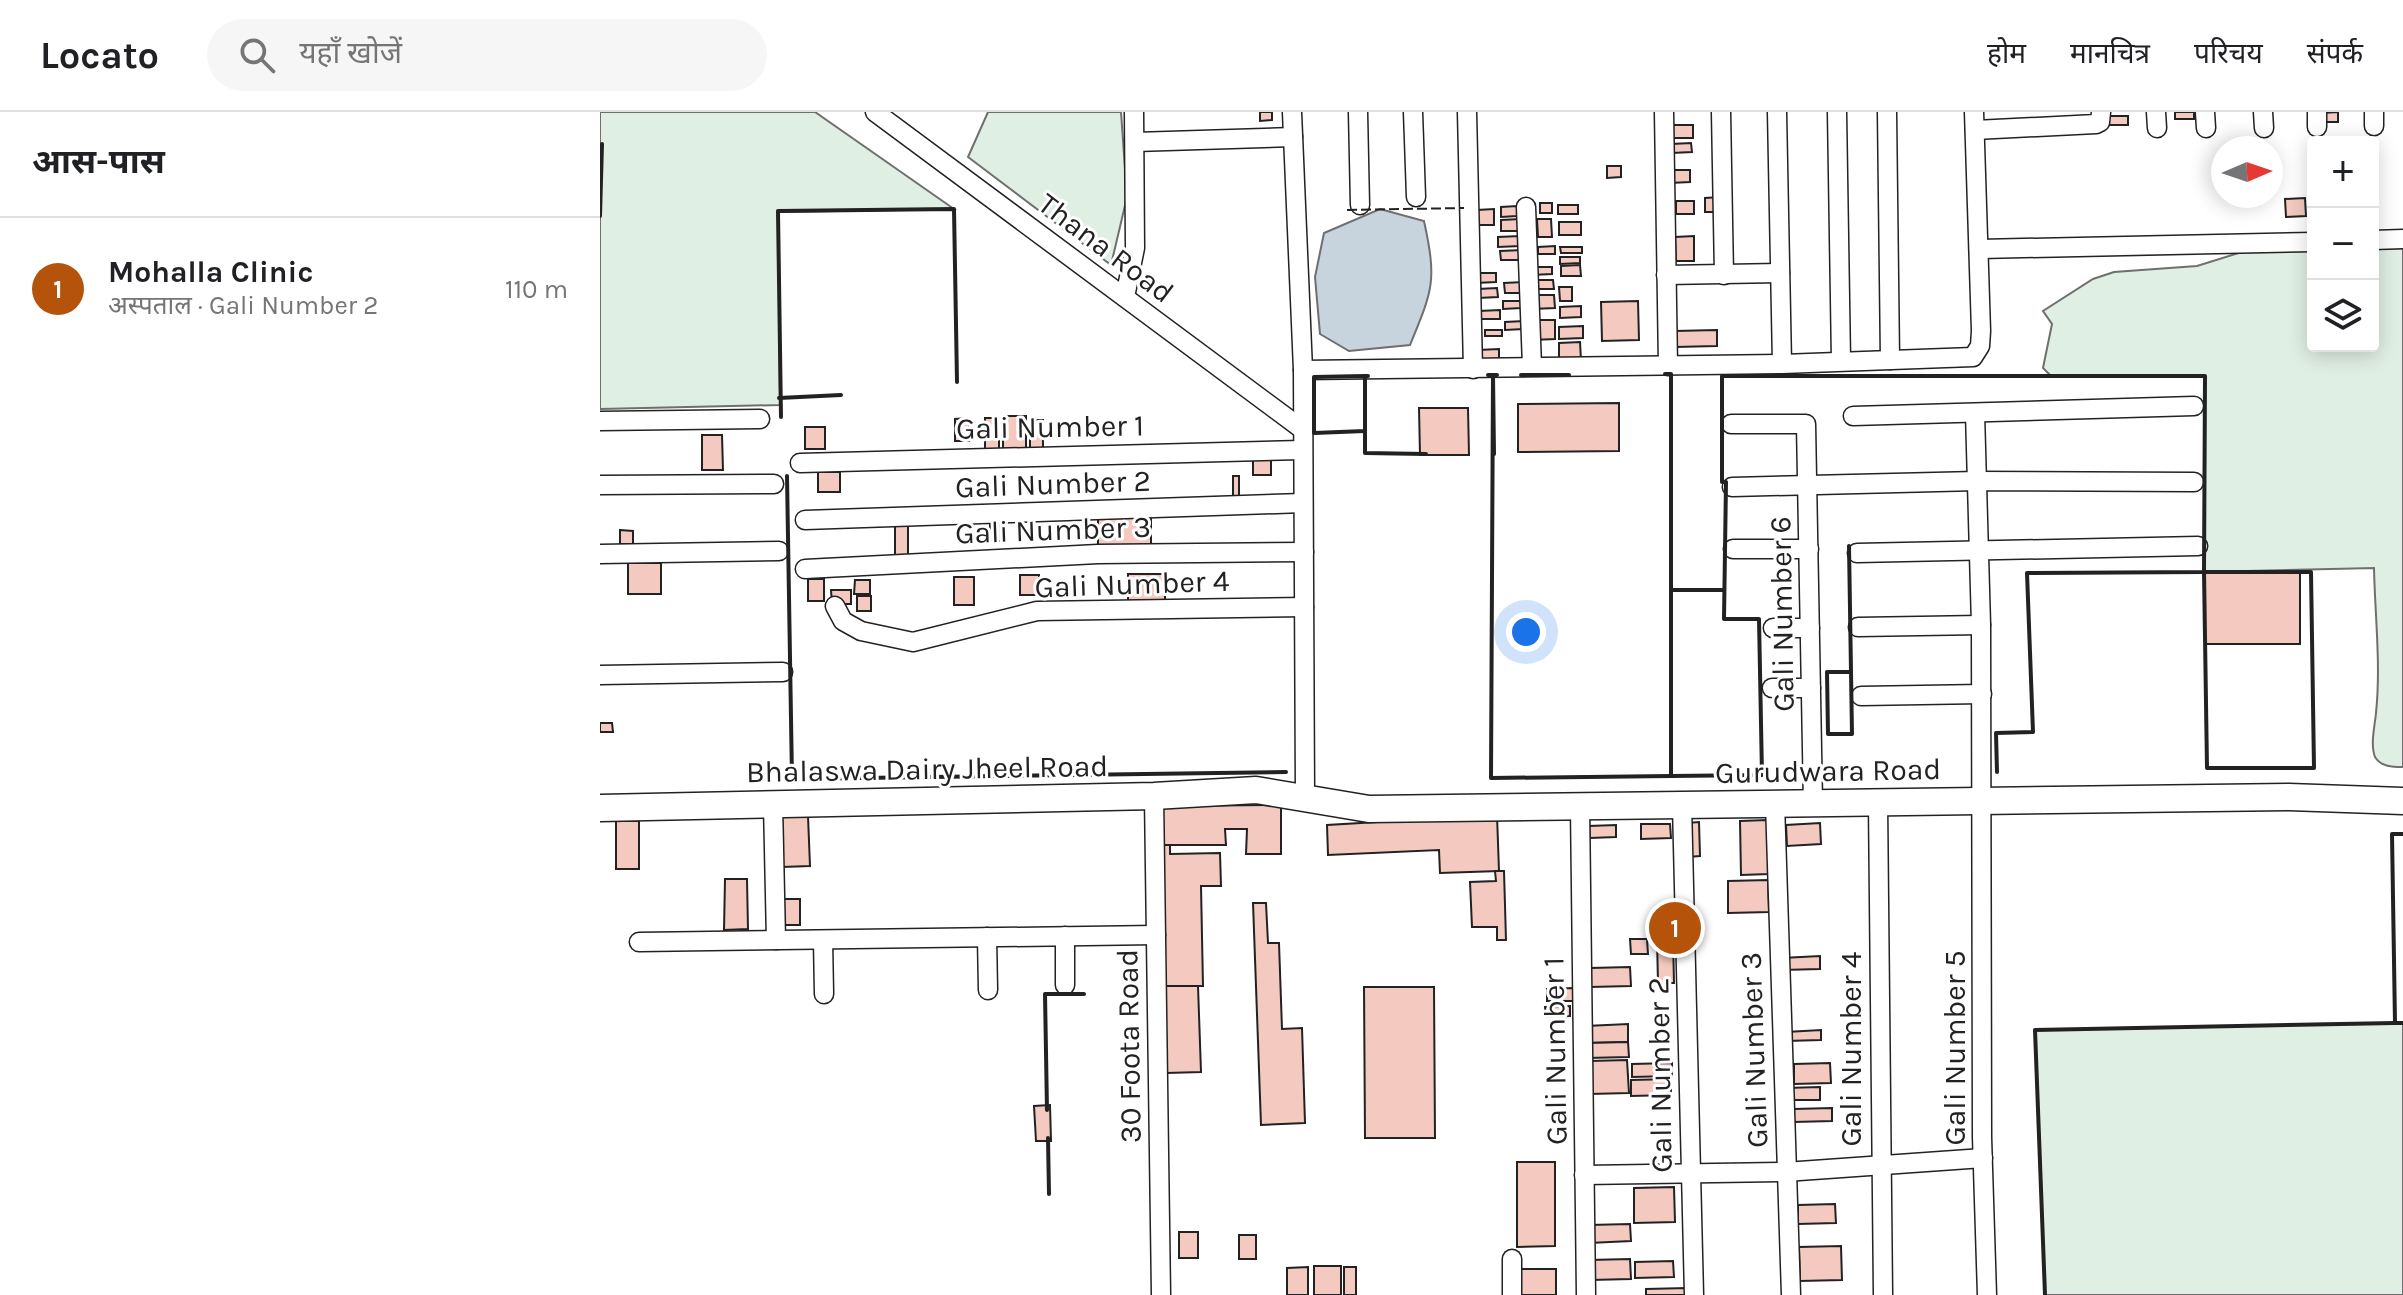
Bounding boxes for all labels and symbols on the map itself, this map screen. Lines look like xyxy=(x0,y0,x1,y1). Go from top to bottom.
north arrow xyxy=(2211,136,2283,208)
street label: Thana Road xyxy=(1031,185,1181,311)
street label: Gali Number 1 xyxy=(956,407,1144,447)
street label: Gali Number 2 xyxy=(955,463,1151,505)
street label: Gali Number 3 xyxy=(954,509,1152,551)
street label: Gali Number 6 xyxy=(1762,516,1802,712)
street label: Gali Number 4 xyxy=(1034,563,1230,605)
your location xyxy=(1506,612,1546,652)
street label: Bhalaswa Dairy Jheel Road xyxy=(746,748,1108,790)
street label: Gurudwara Road xyxy=(1715,751,1941,791)
pin: 1 xyxy=(1649,898,1701,958)
street label: 30 Foota Road xyxy=(1109,949,1149,1143)
street label: Gali Number 5 xyxy=(1937,950,1973,1146)
street label: Gali Number 3 xyxy=(1733,951,1775,1149)
street label: Gali Number 4 xyxy=(1833,951,1869,1146)
street label: Gali Number 1 xyxy=(1535,957,1575,1145)
street label: Gali Number 2 xyxy=(1640,977,1680,1173)

